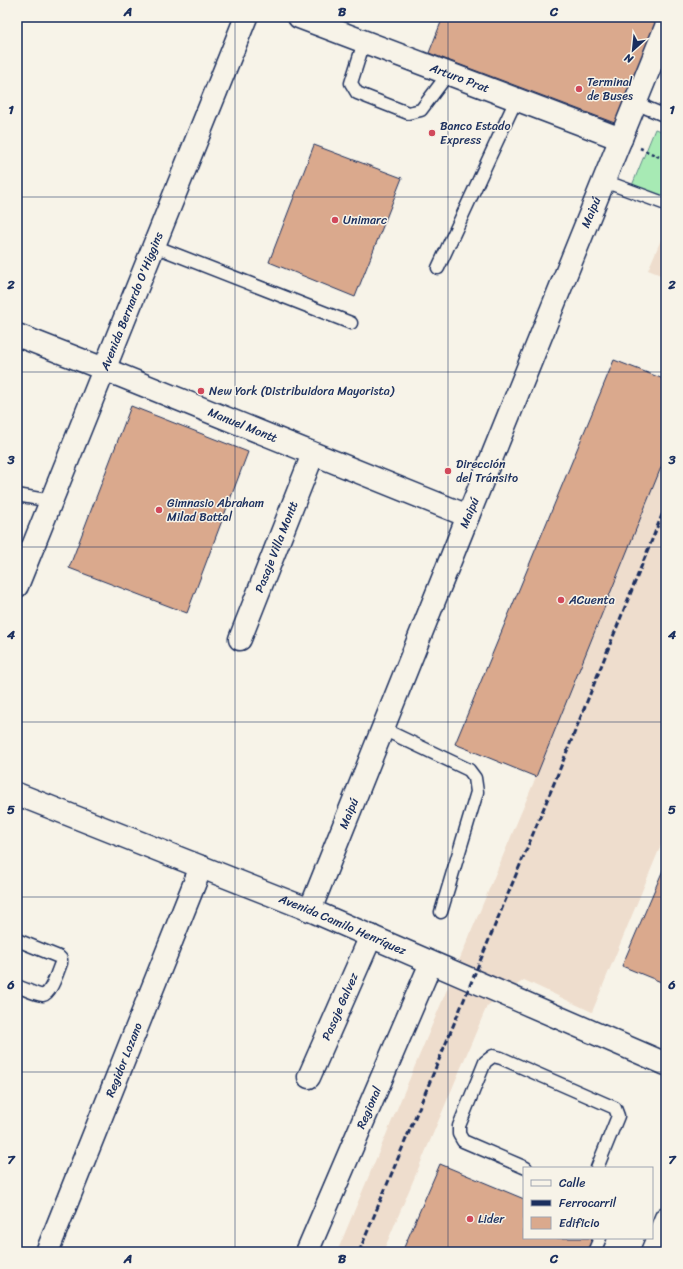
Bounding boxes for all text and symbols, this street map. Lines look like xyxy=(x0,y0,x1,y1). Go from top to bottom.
text: A xyxy=(123,0,132,23)
text: B xyxy=(338,0,347,23)
text: C xyxy=(549,0,559,23)
north arrow xyxy=(613,30,653,70)
text: N xyxy=(621,48,637,69)
street label: Arturo Prat xyxy=(426,56,493,99)
place label: Terminal de Buses xyxy=(587,71,633,107)
marker: Terminal de Buses xyxy=(574,84,584,94)
text: 1 xyxy=(8,98,14,121)
text: 1 xyxy=(669,98,675,121)
place label: Banco Estado Express xyxy=(440,115,511,151)
marker: Banco Estado Express xyxy=(427,128,437,138)
street label: Maipú xyxy=(575,193,607,231)
place label: Unimarc xyxy=(343,209,387,231)
marker: Unimarc xyxy=(330,215,340,225)
street label: Avenida Bernardo O'Higgins xyxy=(93,228,170,375)
text: 2 xyxy=(6,273,15,296)
text: 2 xyxy=(667,273,676,296)
place label: New York (Distribuidora Mayorista) xyxy=(209,380,395,402)
marker: New York (Distribuidora Mayorista) xyxy=(196,386,206,396)
street label: Manuel Montt xyxy=(205,401,281,449)
text: 3 xyxy=(6,448,15,471)
text: 3 xyxy=(667,448,676,471)
place label: Dirección del Tránsito xyxy=(456,453,518,489)
marker: Dirección del Tránsito xyxy=(443,466,453,476)
place label: Gimnasio Abraham Milad Battal xyxy=(167,492,264,528)
street label: Maipú xyxy=(453,493,486,532)
street label: Pasaje Villa Montt xyxy=(248,498,304,596)
marker: Gimnasio Abraham Milad Battal xyxy=(154,505,164,515)
place label: ACuenta xyxy=(568,589,615,611)
marker: ACuenta xyxy=(556,595,566,605)
text: 4 xyxy=(6,623,16,646)
text: 4 xyxy=(667,623,677,646)
street label: Maipú xyxy=(333,794,365,832)
text: 5 xyxy=(7,798,15,821)
text: 5 xyxy=(668,798,676,821)
street label: Avenida Camilo Henríquez xyxy=(275,887,410,962)
street label: Pasaje Galvez xyxy=(315,969,365,1044)
text: 6 xyxy=(6,973,15,996)
text: 6 xyxy=(667,973,676,996)
street label: Regidor Lozano xyxy=(99,1019,149,1101)
street label: Regional xyxy=(350,1082,388,1133)
text: 7 xyxy=(7,1148,16,1171)
text: 7 xyxy=(668,1148,677,1171)
legend xyxy=(523,1167,653,1239)
text: Calle xyxy=(559,1172,586,1194)
text: Ferrocarril xyxy=(559,1192,617,1214)
place label: Lider xyxy=(478,1208,505,1230)
text: Edificio xyxy=(559,1212,599,1234)
marker: Lider xyxy=(465,1214,475,1224)
text: A xyxy=(123,1247,132,1269)
text: B xyxy=(338,1247,347,1269)
text: C xyxy=(549,1247,559,1269)

